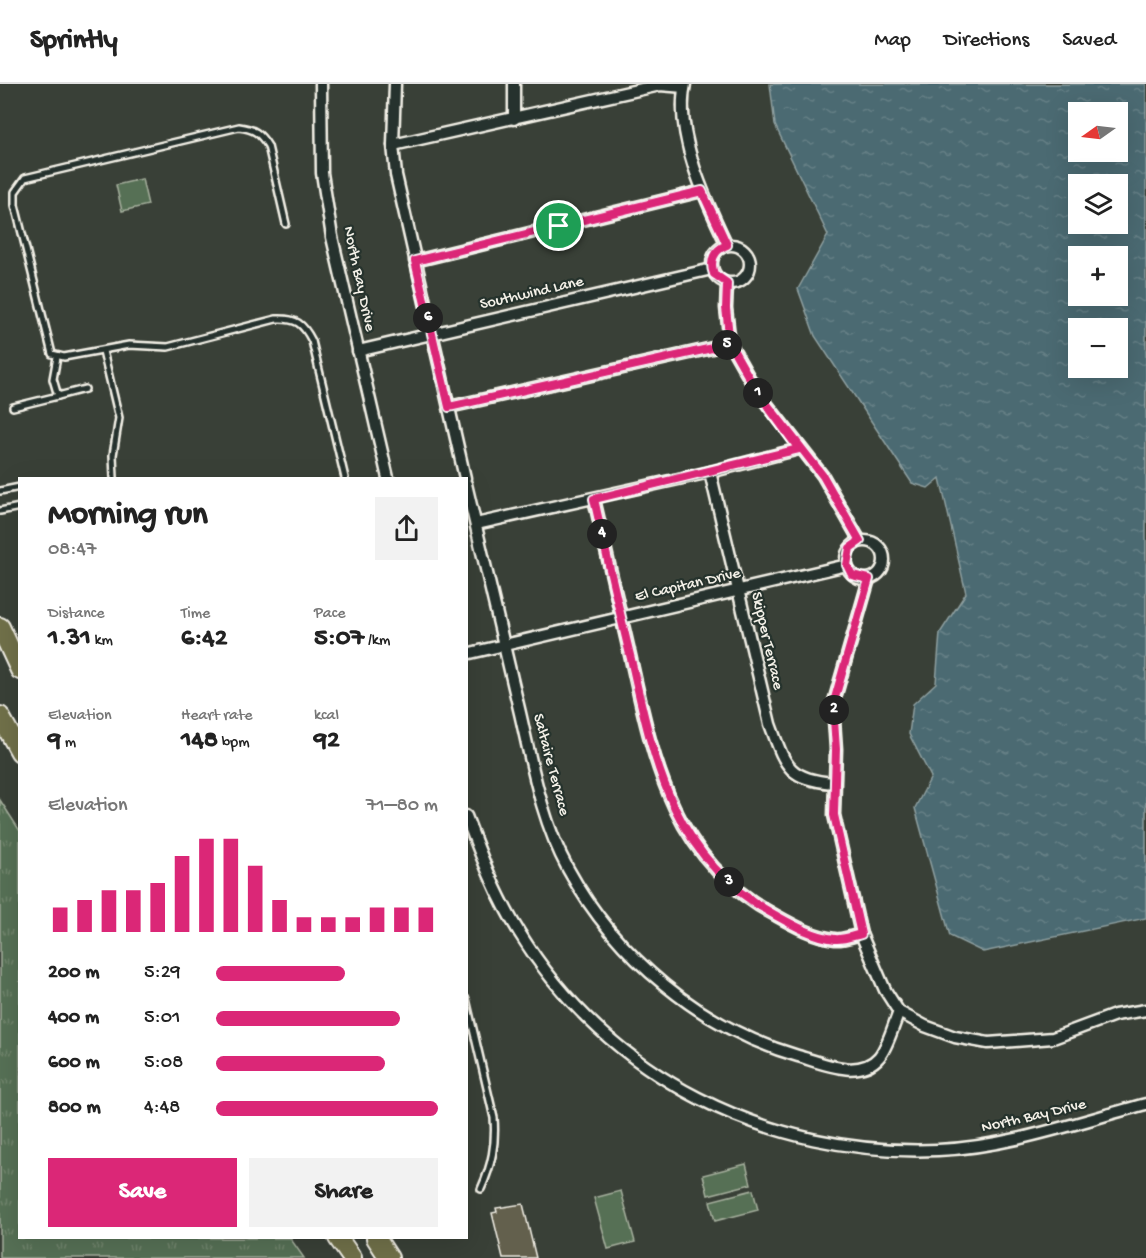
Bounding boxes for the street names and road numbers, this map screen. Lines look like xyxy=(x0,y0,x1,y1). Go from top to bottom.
street label: North Bay Drive xyxy=(338,225,379,334)
street label: Southwind Lane xyxy=(478,273,586,315)
street label: El Capitan Drive xyxy=(633,564,743,607)
street label: Skipper Terrace xyxy=(746,590,787,692)
street label: Saltaire Terrace xyxy=(527,712,573,819)
street label: North Bay Drive xyxy=(980,1096,1089,1138)

